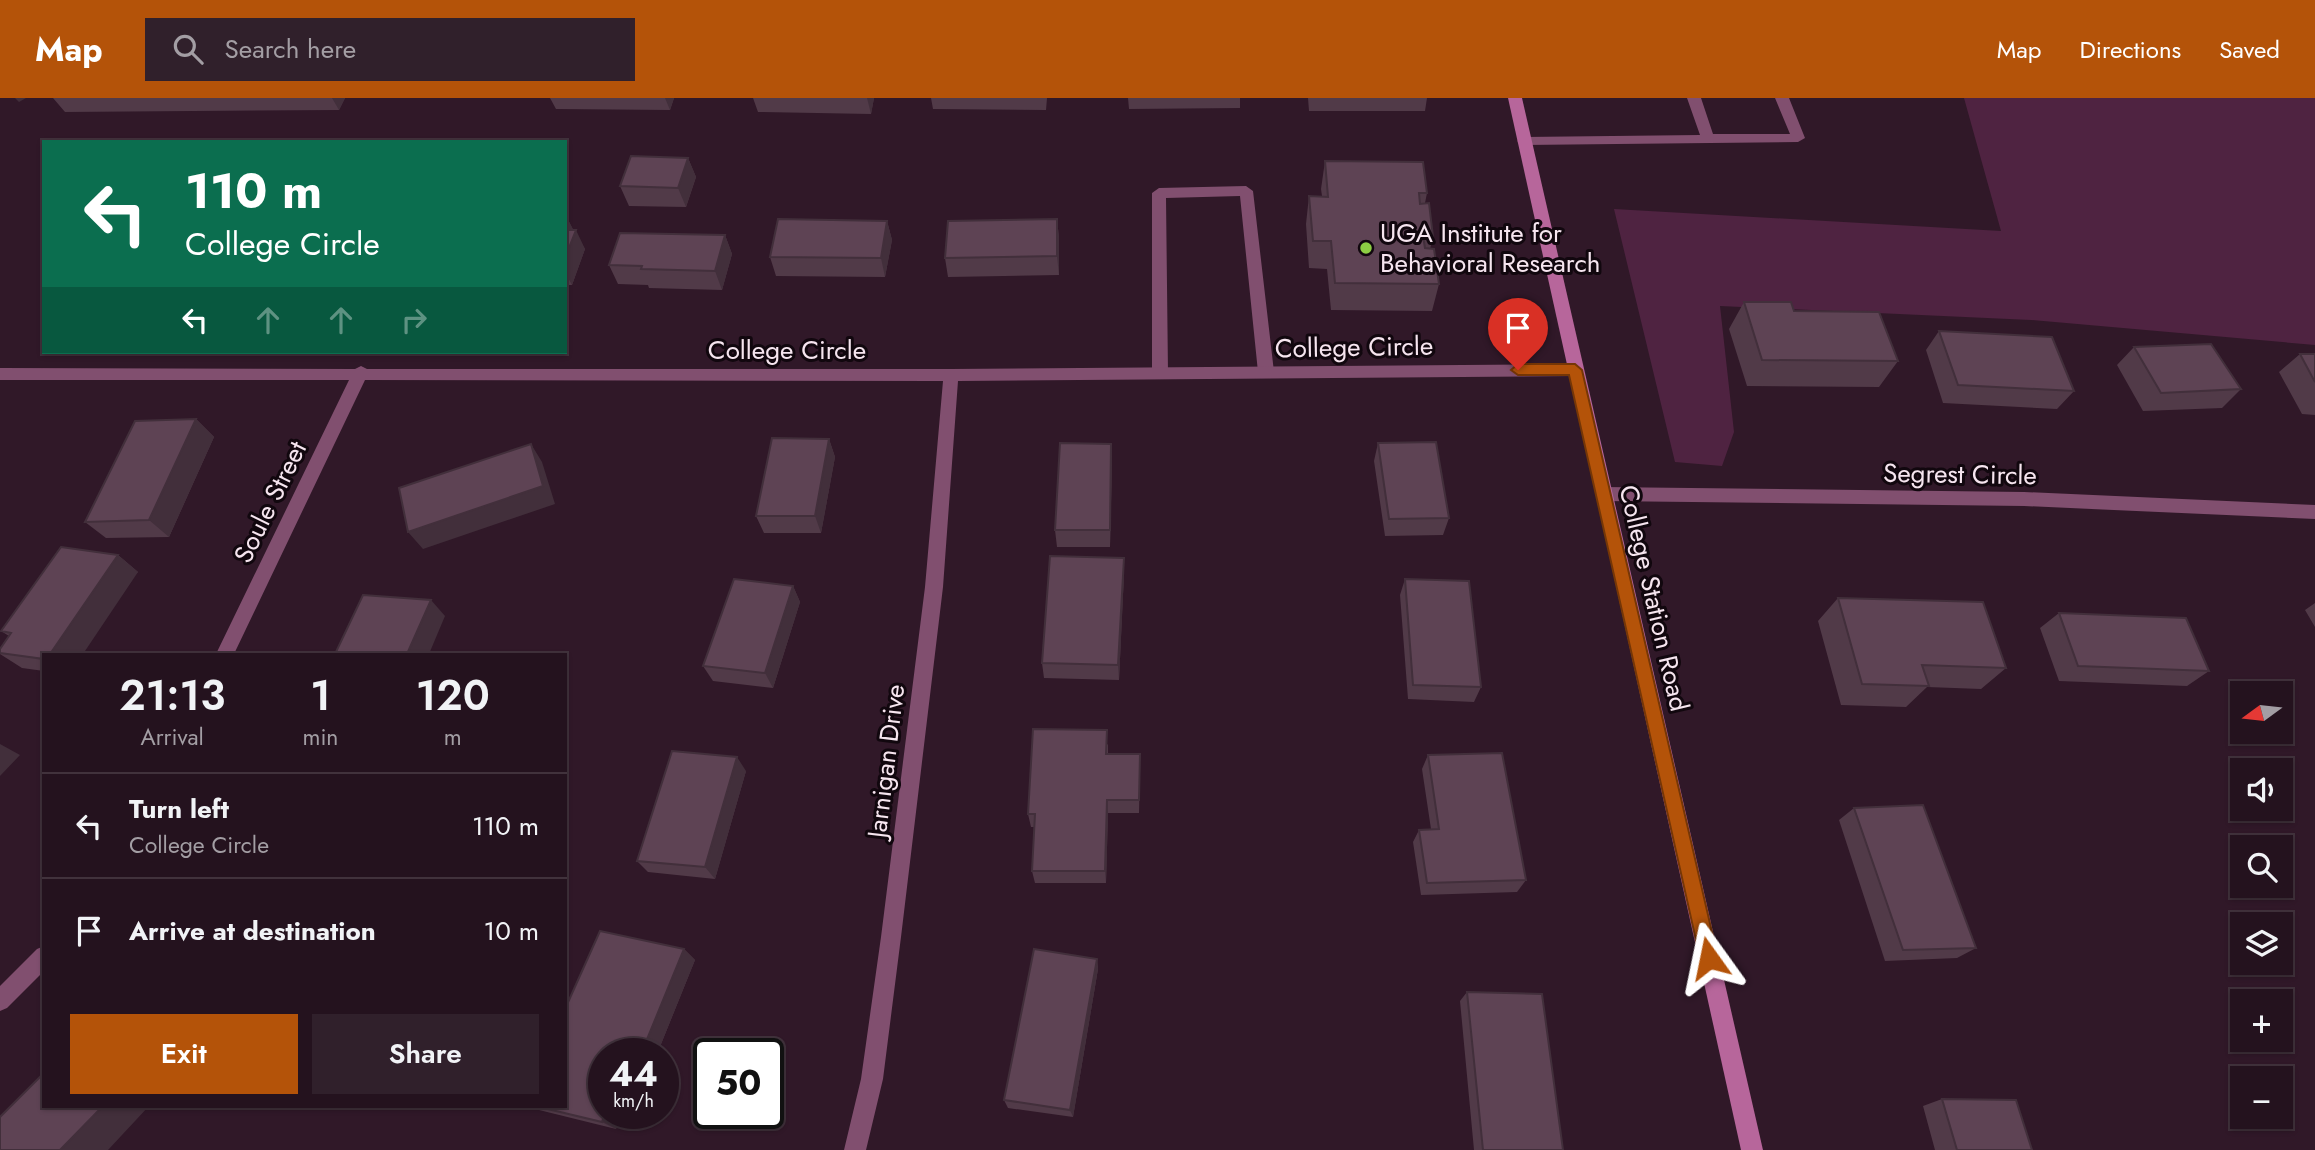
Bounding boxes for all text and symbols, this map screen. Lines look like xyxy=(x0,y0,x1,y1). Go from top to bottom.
search box xyxy=(145,18,635,81)
text: Map xyxy=(35,26,103,73)
icon: search xyxy=(169,30,207,68)
text: Search here xyxy=(225,30,356,68)
text: Map xyxy=(1997,32,2042,67)
text: Directions xyxy=(2080,32,2181,67)
text: Saved xyxy=(2219,32,2280,67)
text: 110 m xyxy=(185,156,322,226)
icon: left xyxy=(70,168,161,259)
place label: UGA Institute for Behavioral Research xyxy=(1380,214,1600,282)
text: College Circle xyxy=(185,221,380,267)
marker: UGA Institute for Behavioral Research xyxy=(1358,240,1374,256)
pin xyxy=(1488,298,1548,370)
icon: left xyxy=(176,301,214,339)
icon: ahead xyxy=(249,301,287,339)
icon: ahead xyxy=(322,301,360,339)
icon: right xyxy=(395,301,433,339)
icon: arrive xyxy=(1499,309,1537,347)
street label: College Circle xyxy=(1275,327,1433,367)
street label: College Circle xyxy=(708,331,866,369)
street label: Soule Street xyxy=(224,434,316,569)
street label: Segrest Circle xyxy=(1883,454,2037,494)
street label: College Station Road xyxy=(1609,481,1699,715)
text: 21:13 xyxy=(119,665,225,726)
text: 1 xyxy=(310,665,331,726)
text: 120 xyxy=(416,665,490,726)
north arrow xyxy=(2230,681,2292,744)
map controls xyxy=(2230,681,2293,1129)
street label: Jarnigan Drive xyxy=(857,682,914,843)
text: Arrival xyxy=(141,720,204,754)
text: min xyxy=(302,720,338,754)
text: m xyxy=(444,720,462,754)
button: sound xyxy=(2230,758,2293,821)
text: Turn left xyxy=(129,790,229,828)
icon: left xyxy=(70,807,108,845)
text: 110 m xyxy=(472,807,539,845)
text: College Circle xyxy=(129,828,269,862)
button: search xyxy=(2230,835,2293,898)
icon: arrive xyxy=(70,912,108,950)
text: Arrive at destination xyxy=(129,912,376,950)
text: 10 m xyxy=(484,912,539,950)
button: layers xyxy=(2230,912,2293,975)
position arrow xyxy=(1672,921,1746,995)
button: + xyxy=(2230,989,2293,1052)
button: Exit xyxy=(70,1014,298,1094)
button: Share xyxy=(312,1014,539,1094)
speed limit sign: 50 xyxy=(693,1038,784,1129)
text: 44 xyxy=(609,1049,658,1099)
button: − xyxy=(2230,1066,2293,1129)
text: km/h xyxy=(613,1088,654,1114)

